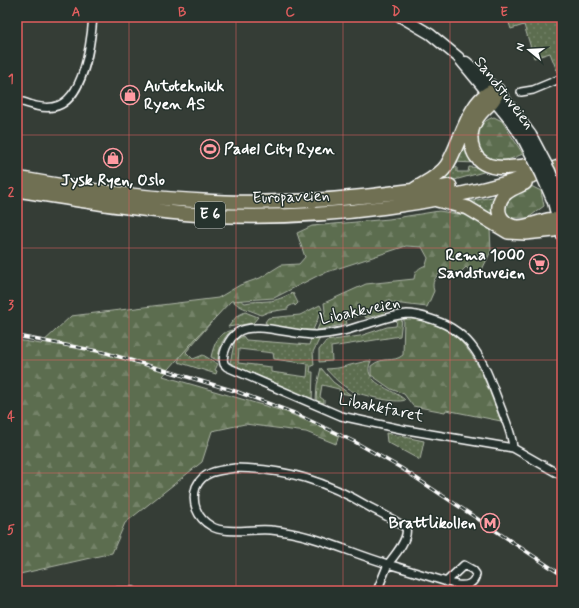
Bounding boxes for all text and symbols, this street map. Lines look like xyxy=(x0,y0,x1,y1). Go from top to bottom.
text: A xyxy=(72,4,80,21)
text: B xyxy=(178,4,187,21)
text: C xyxy=(285,4,295,21)
text: D xyxy=(392,4,401,21)
text: E xyxy=(500,4,508,21)
north arrow xyxy=(509,30,549,70)
text: N xyxy=(513,42,528,53)
street label: Sandstuveien xyxy=(469,52,539,134)
text: 1 xyxy=(8,71,14,88)
place label: Autoteknikk Ryen AS xyxy=(144,76,224,115)
shop icon: Autoteknikk Ryen AS xyxy=(119,84,141,106)
sports icon: Padel City Ryen xyxy=(199,138,221,160)
place label: Padel City Ryen xyxy=(224,139,335,160)
shop icon: Jysk Ryen, Oslo xyxy=(102,147,124,169)
place label: Jysk Ryen, Oslo xyxy=(61,170,165,191)
text: 2 xyxy=(8,184,15,201)
street label: Europaveien xyxy=(252,185,330,209)
road number: E 6 xyxy=(195,202,225,228)
place label: Rema 1000 Sandstuveien xyxy=(438,245,525,284)
supermarket icon: Rema 1000 Sandstuveien xyxy=(528,253,550,275)
street label: Libakkveien xyxy=(318,292,402,330)
text: 3 xyxy=(8,297,14,314)
street label: Libakkfaret xyxy=(337,389,426,427)
text: 4 xyxy=(7,409,15,426)
metro station icon: Brattlikollen xyxy=(479,512,501,534)
place label: Brattlikollen xyxy=(389,513,476,534)
text: 5 xyxy=(7,522,15,539)

